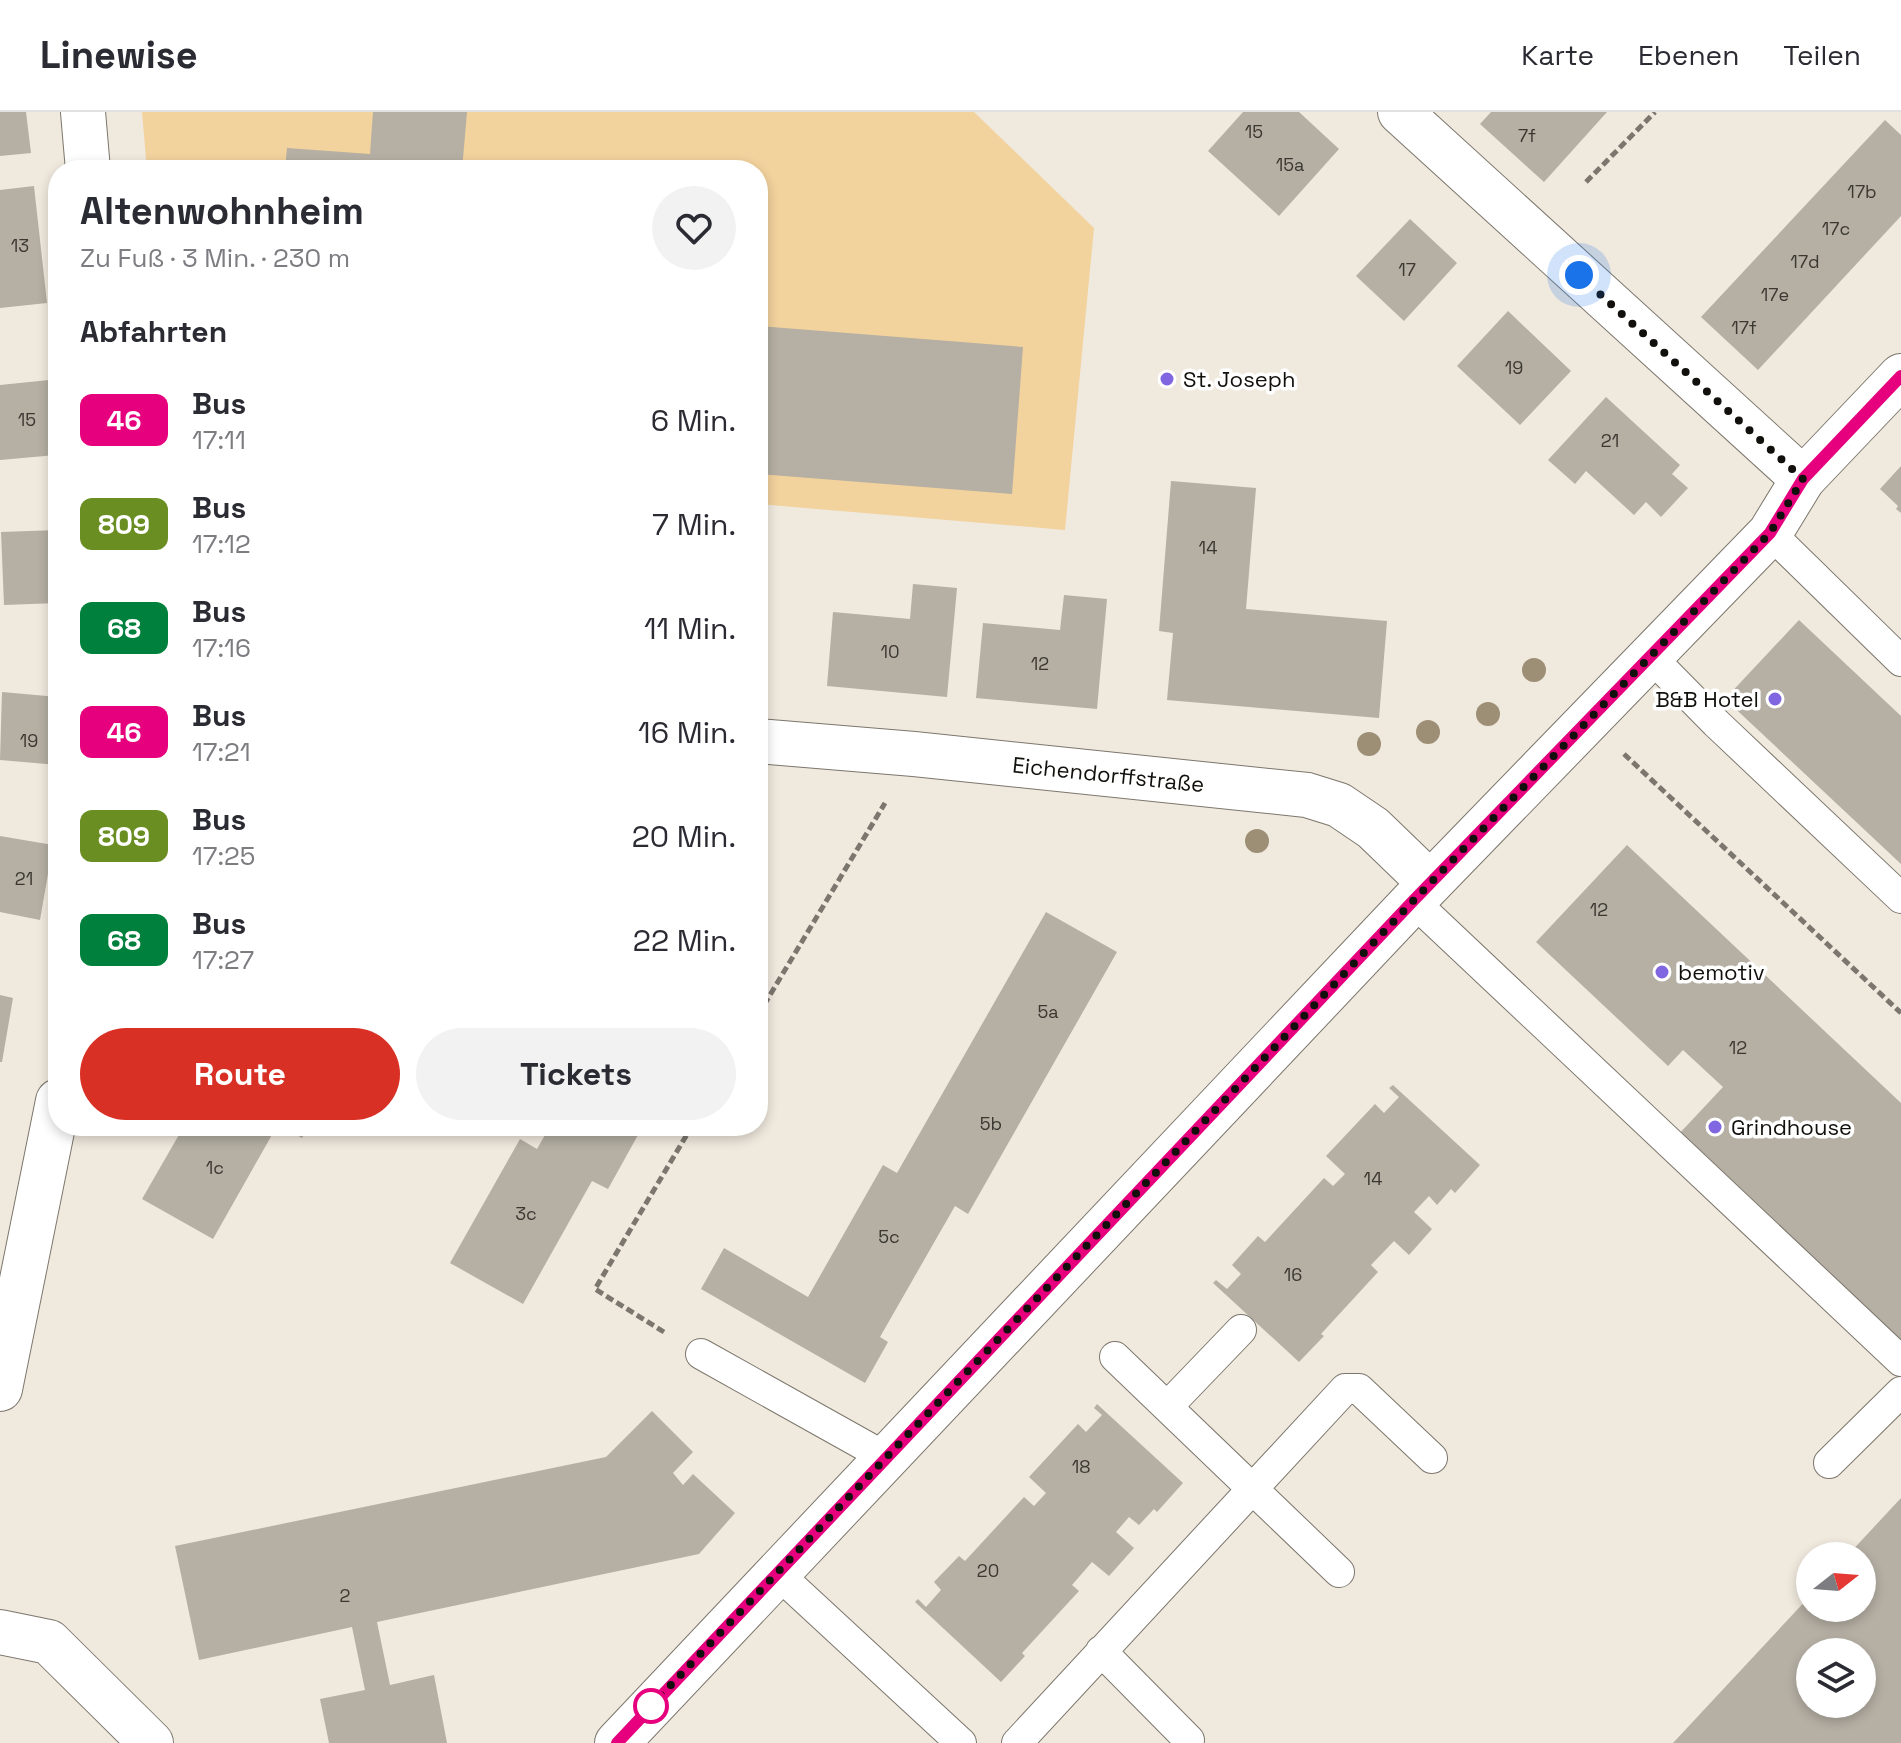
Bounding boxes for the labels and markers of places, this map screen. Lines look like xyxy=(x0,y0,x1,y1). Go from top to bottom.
place label: St. Joseph xyxy=(1183,365,1295,393)
marker: St. Joseph xyxy=(1158,370,1176,388)
place label: B&B Hotel xyxy=(1655,685,1759,713)
marker: B&B Hotel xyxy=(1766,690,1784,708)
place label: bemotiv xyxy=(1678,958,1765,986)
marker: bemotiv xyxy=(1653,963,1671,981)
place label: Grindhouse xyxy=(1731,1113,1852,1141)
marker: Grindhouse xyxy=(1706,1118,1724,1136)
unlabelled marker xyxy=(634,1689,668,1723)

